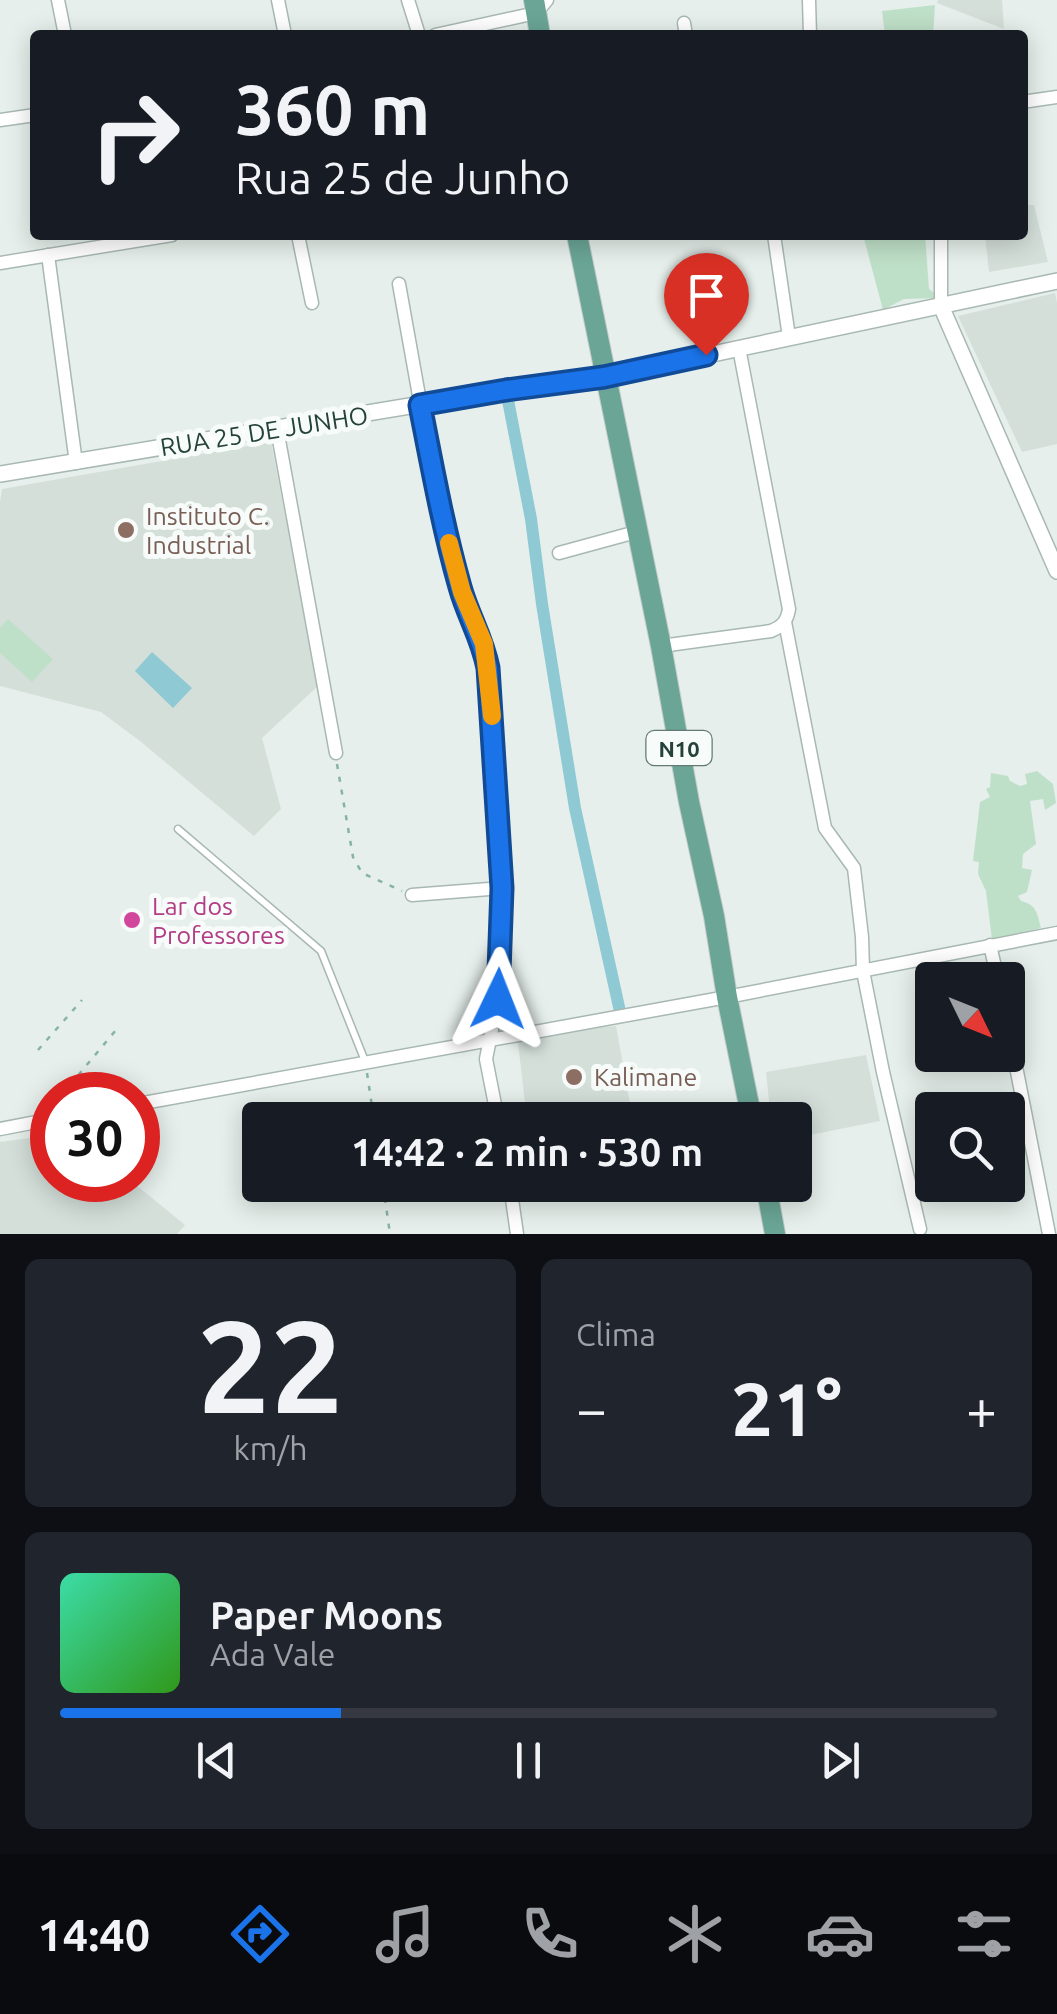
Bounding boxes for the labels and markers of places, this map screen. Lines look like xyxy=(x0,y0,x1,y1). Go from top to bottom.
pin xyxy=(664,253,749,356)
place label: Instituto C. Industrial xyxy=(146,502,270,559)
marker: Instituto C. Industrial xyxy=(115,519,137,541)
place label: Lar dos Professores xyxy=(152,892,285,949)
marker: Lar dos Professores xyxy=(121,909,143,931)
place label: Kalimane xyxy=(594,1063,697,1091)
marker: Kalimane xyxy=(563,1066,585,1088)

